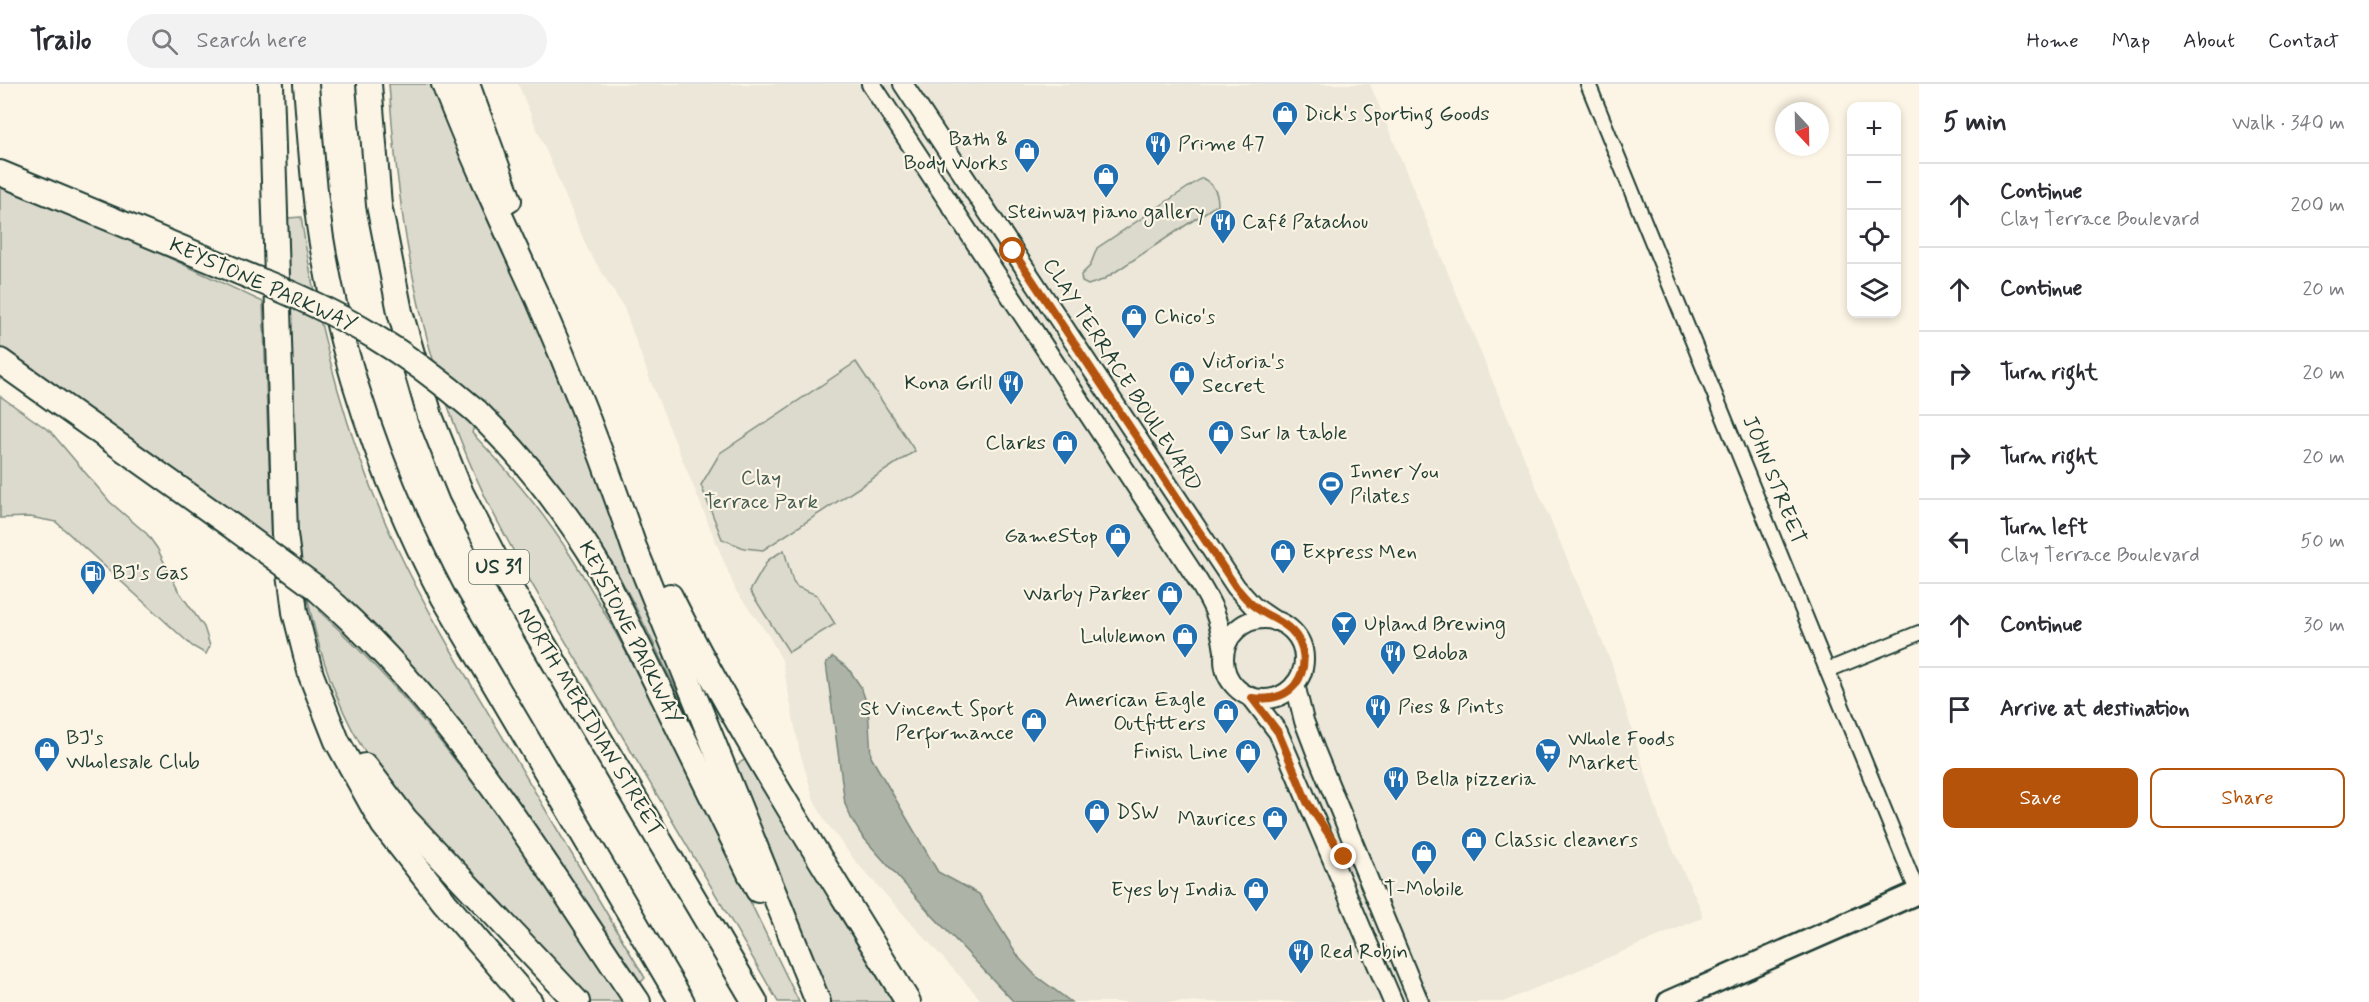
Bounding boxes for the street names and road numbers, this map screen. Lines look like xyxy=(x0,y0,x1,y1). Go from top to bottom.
street label: KEYSTONE PARKWAY xyxy=(165,231,361,339)
street label: CLAY TERRACE BOULEVARD xyxy=(1036,253,1208,497)
street label: JOHN STREET xyxy=(1735,411,1813,549)
street label: KEYSTONE PARKWAY xyxy=(572,536,688,730)
road number: US 31 xyxy=(469,550,529,584)
street label: NORTH MERIDIAN STREET xyxy=(511,603,669,841)

